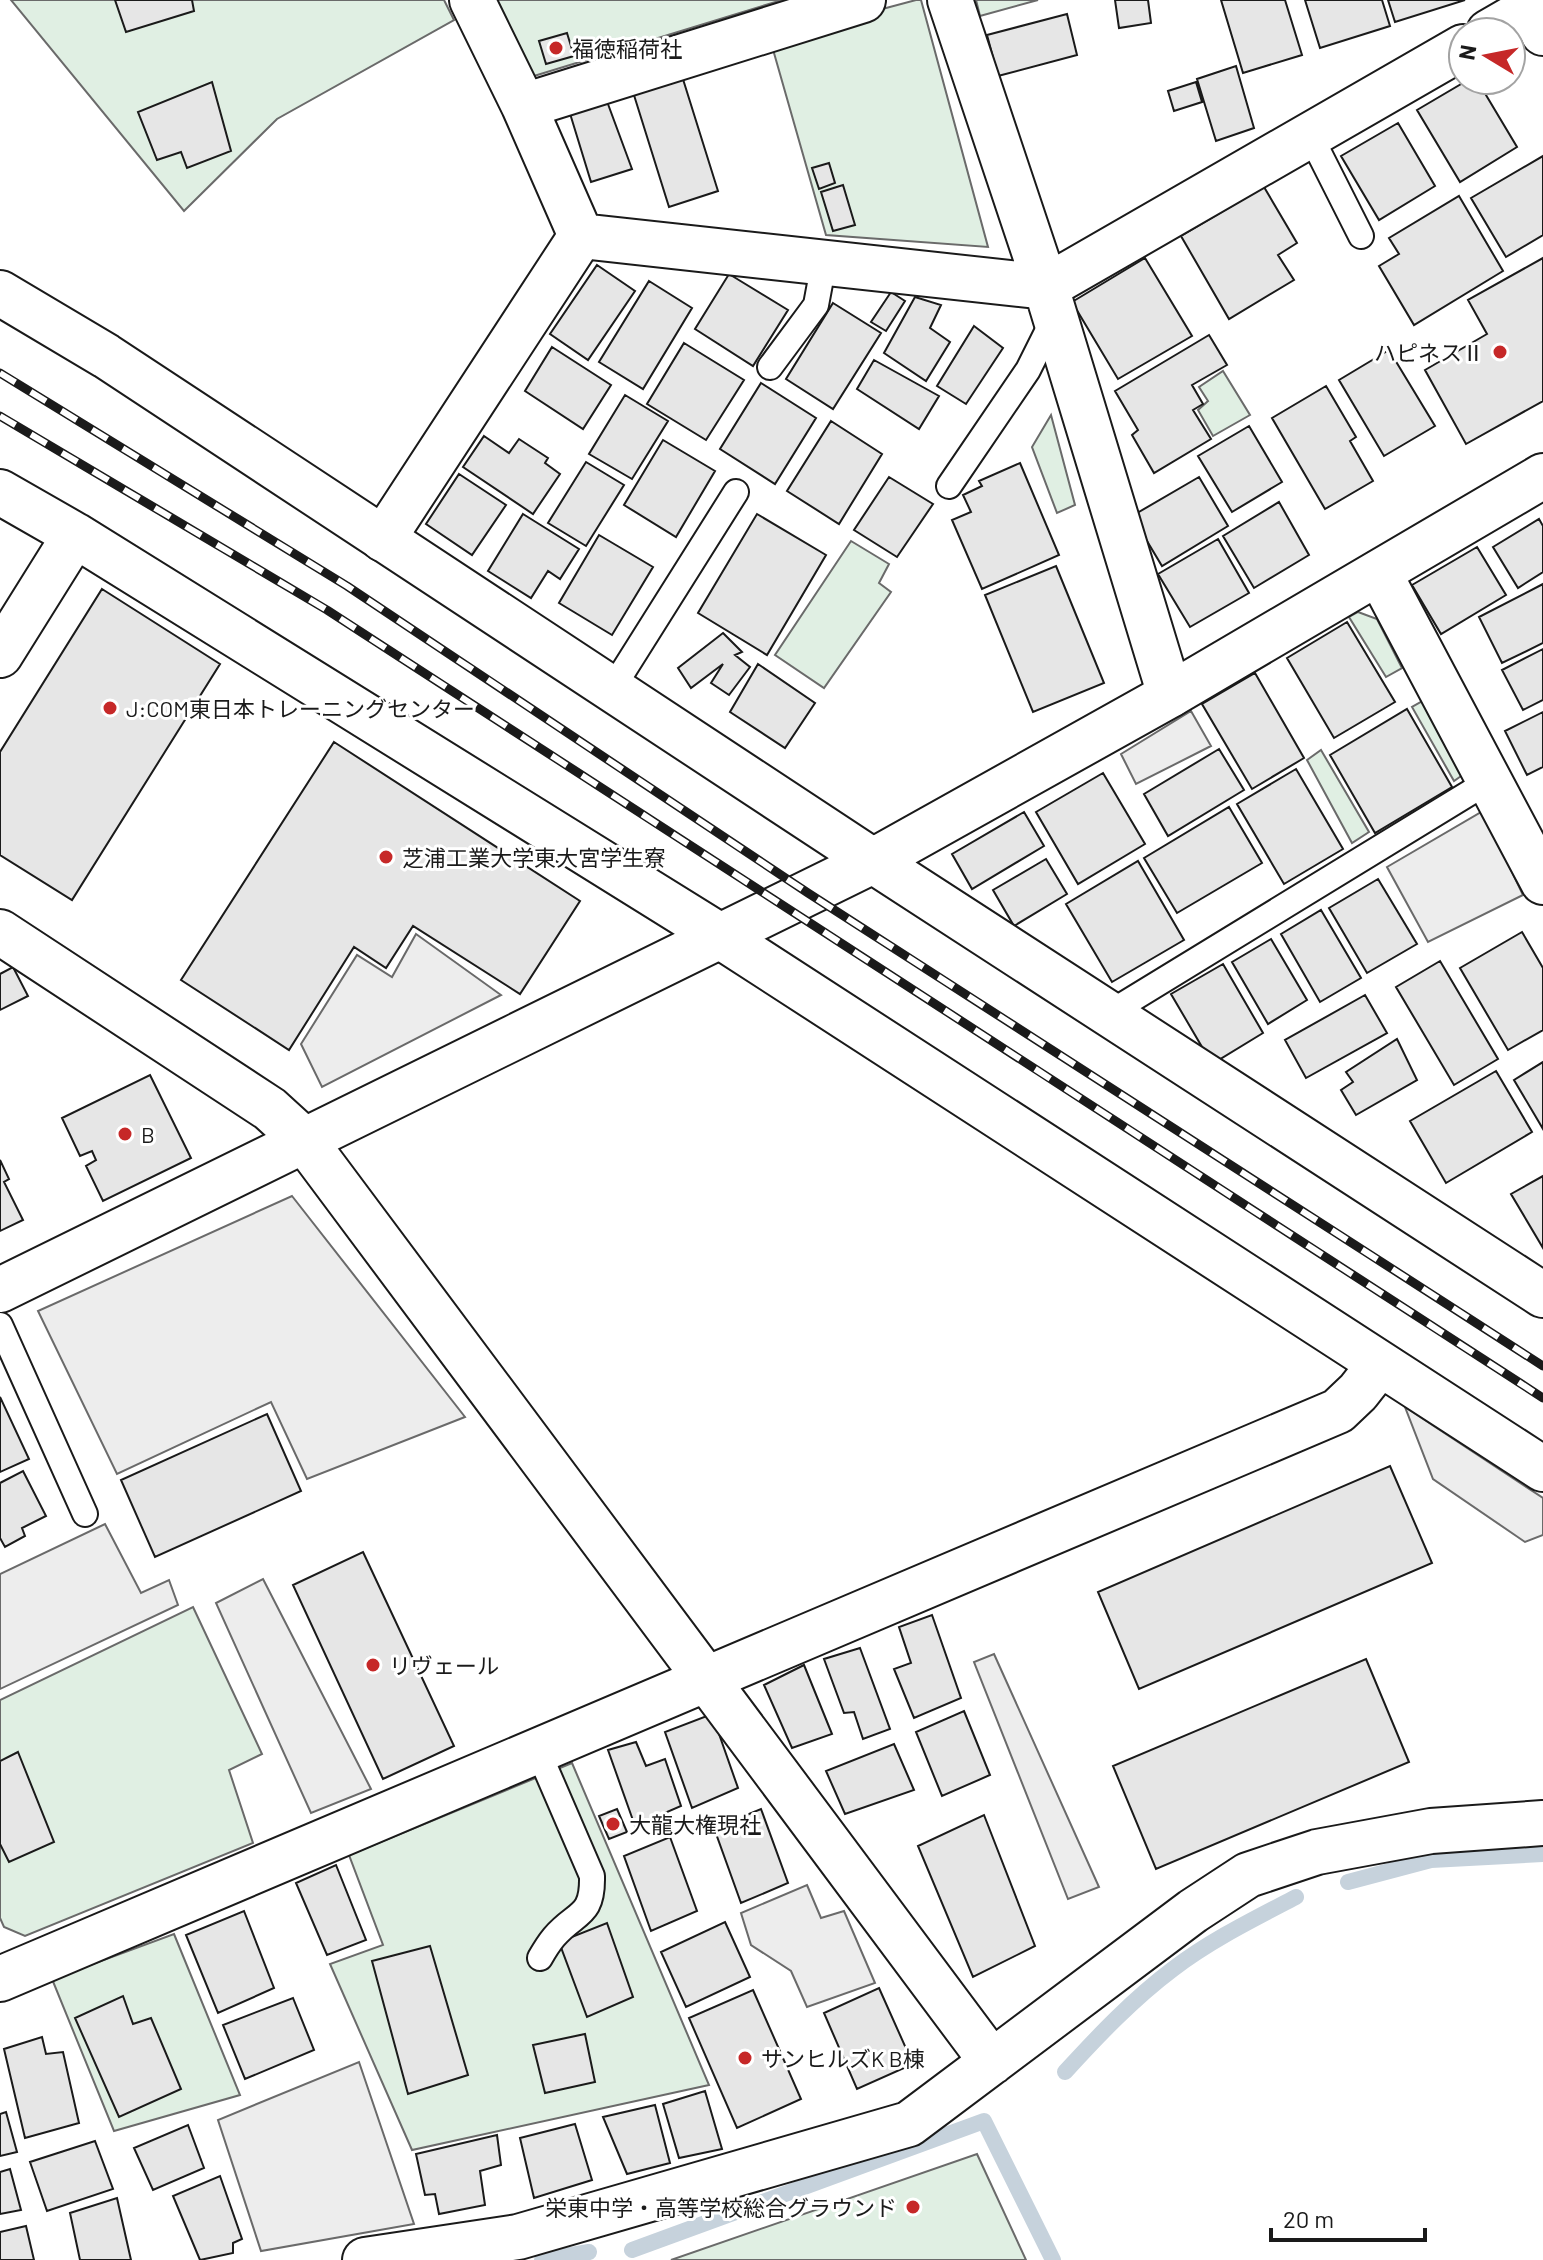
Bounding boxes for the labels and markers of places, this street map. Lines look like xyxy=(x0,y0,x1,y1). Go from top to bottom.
place label: 福徳稲荷社 xyxy=(572,35,682,61)
marker: 福徳稲荷社 xyxy=(547,39,565,57)
place label: ハピネスⅡ xyxy=(1374,339,1484,365)
marker: ハピネスⅡ xyxy=(1491,343,1509,361)
place label: J:COM東日本トレーニングセンター xyxy=(126,695,475,721)
marker: J:COM東日本トレーニングセンター xyxy=(101,699,119,717)
place label: 芝浦工業大学東大宮学生寮 xyxy=(402,844,666,870)
marker: 芝浦工業大学東大宮学生寮 xyxy=(377,848,395,866)
place label: B xyxy=(141,1121,155,1147)
marker: B xyxy=(116,1125,134,1143)
place label: リヴェール xyxy=(389,1652,499,1678)
marker: リヴェール xyxy=(364,1656,382,1674)
place label: 大龍大権現社 xyxy=(629,1811,761,1837)
marker: 大龍大権現社 xyxy=(604,1815,622,1833)
place label: サンヒルズK B棟 xyxy=(761,2045,925,2071)
marker: サンヒルズK B棟 xyxy=(736,2049,754,2067)
place label: 栄東中学・高等学校総合グラウンド xyxy=(545,2194,897,2220)
marker: 栄東中学・高等学校総合グラウンド xyxy=(904,2198,922,2216)

